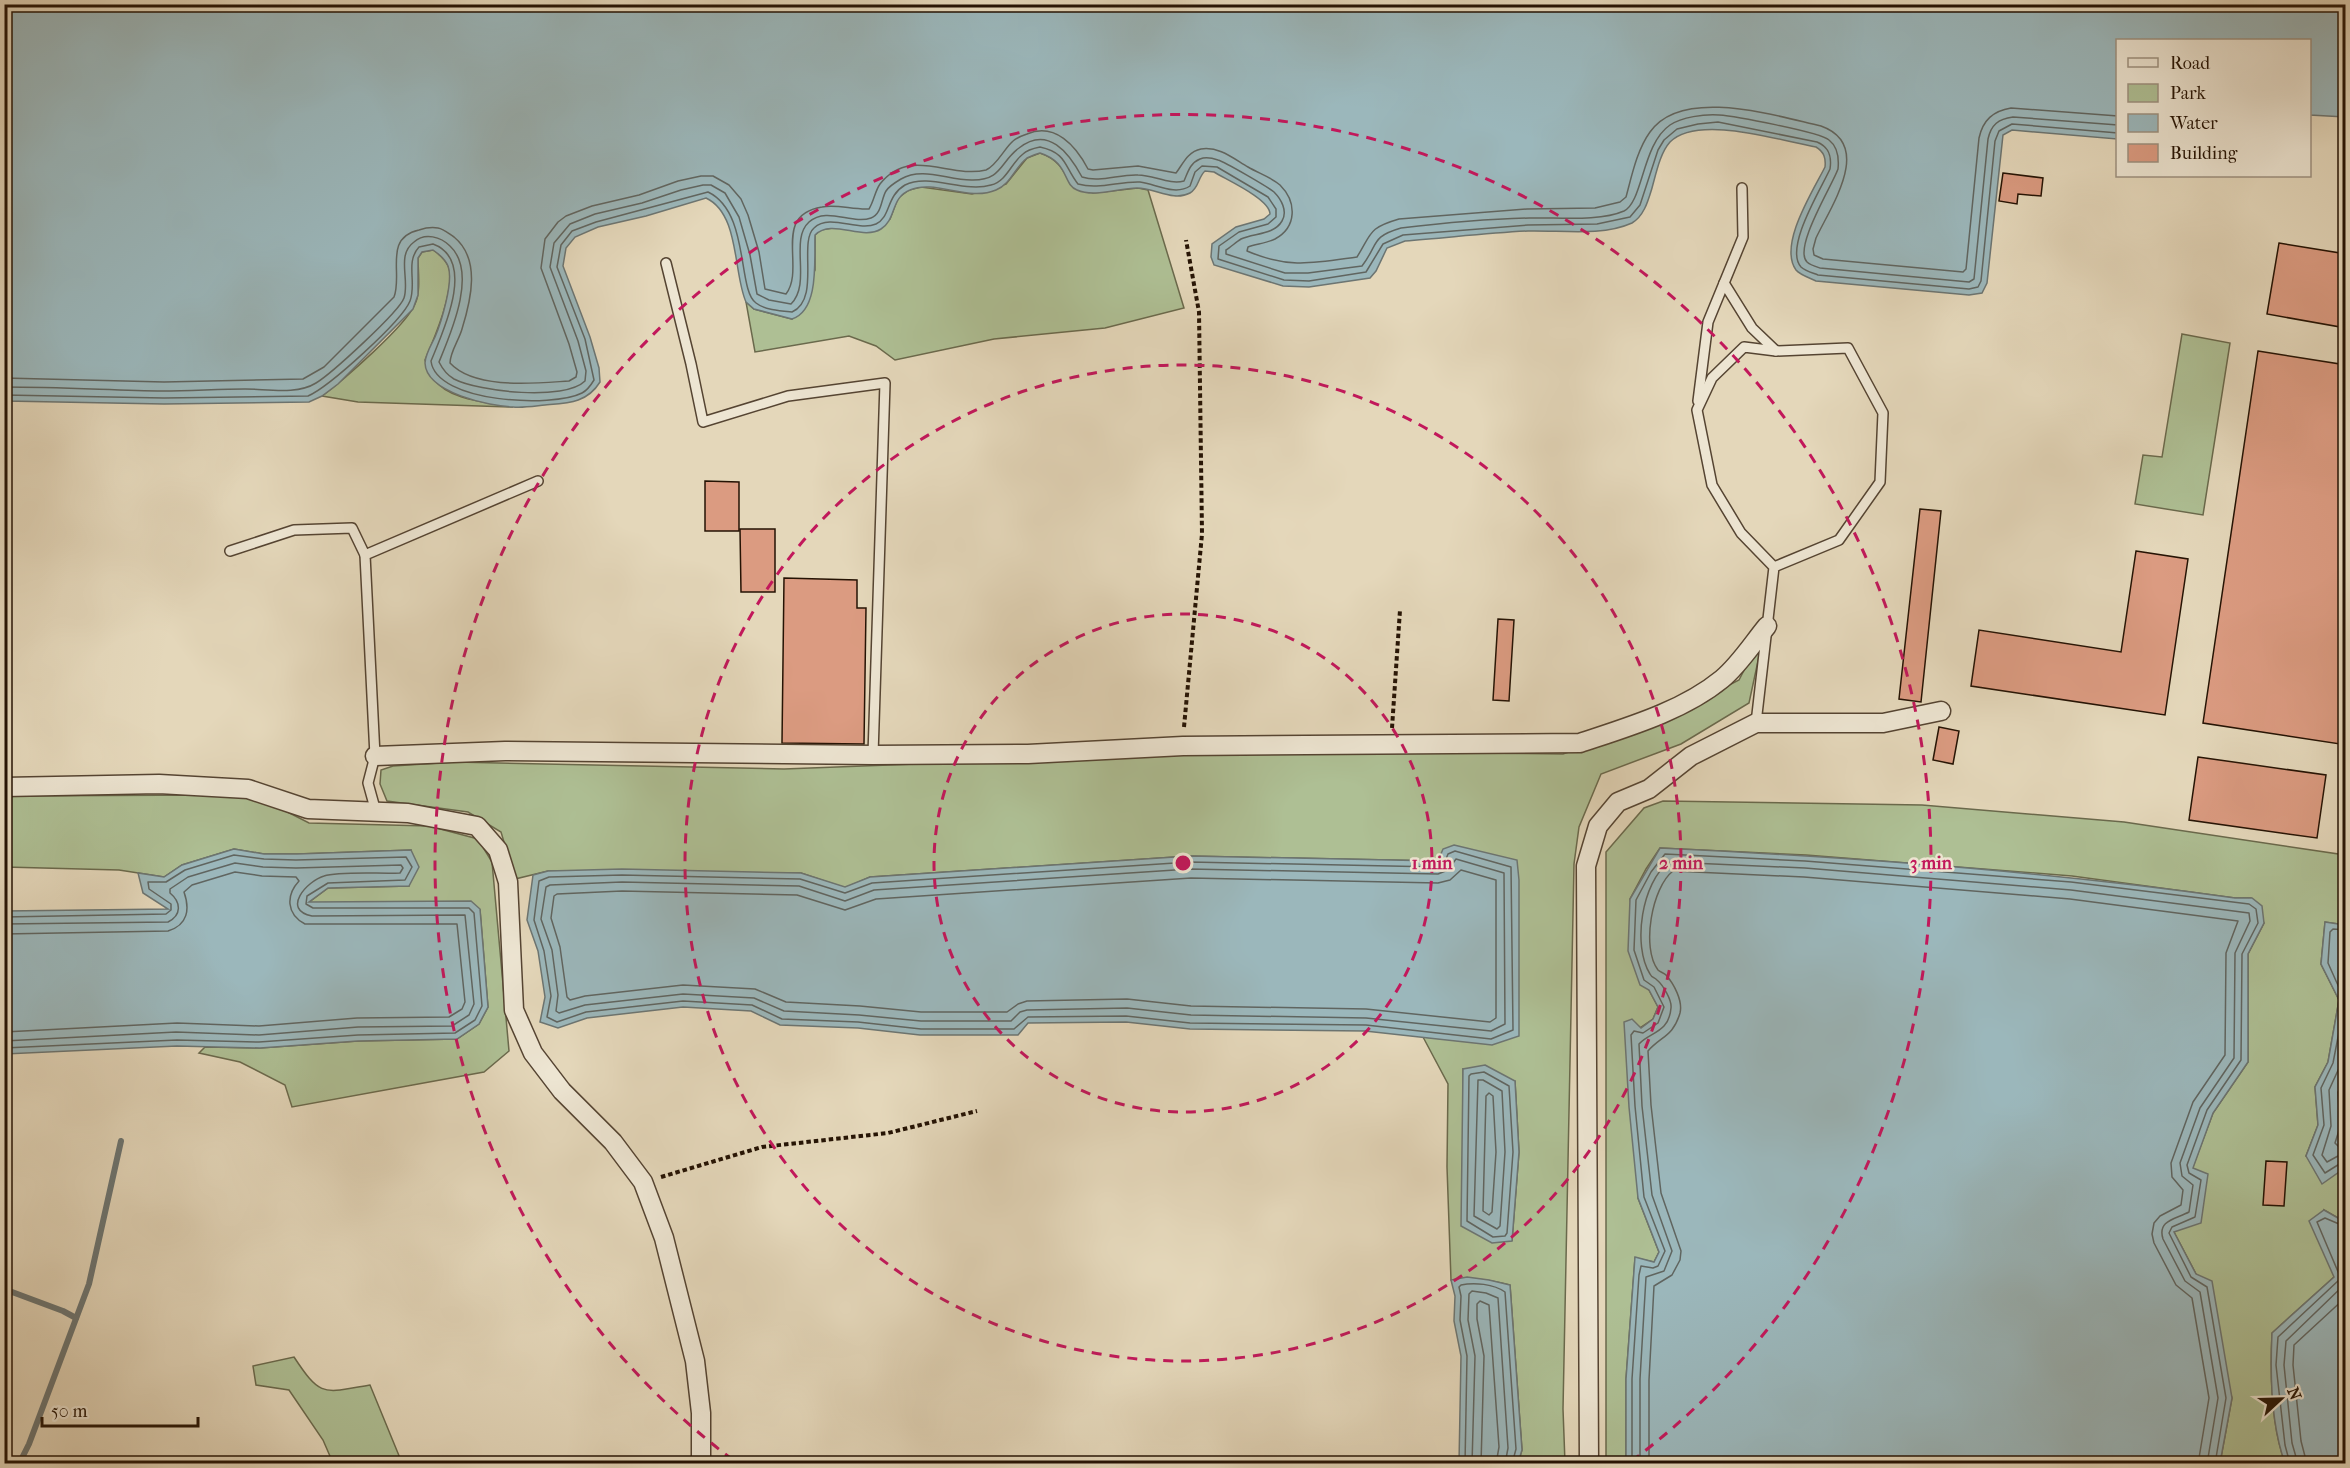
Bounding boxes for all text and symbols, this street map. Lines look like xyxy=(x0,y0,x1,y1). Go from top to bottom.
legend xyxy=(2116,39,2311,177)
text: Road xyxy=(2170,53,2210,74)
text: Park xyxy=(2170,83,2207,104)
text: Water xyxy=(2169,113,2218,134)
text: Building xyxy=(2170,143,2238,164)
centre of rings xyxy=(1173,853,1193,873)
text: 1 min xyxy=(1411,853,1453,874)
text: 2 min xyxy=(1659,853,1703,874)
text: 3 min xyxy=(1910,853,1953,874)
north arrow xyxy=(2251,1369,2311,1429)
text: N xyxy=(2283,1384,2306,1404)
scale bar xyxy=(42,1390,198,1428)
text: 50 m xyxy=(51,1401,88,1422)

